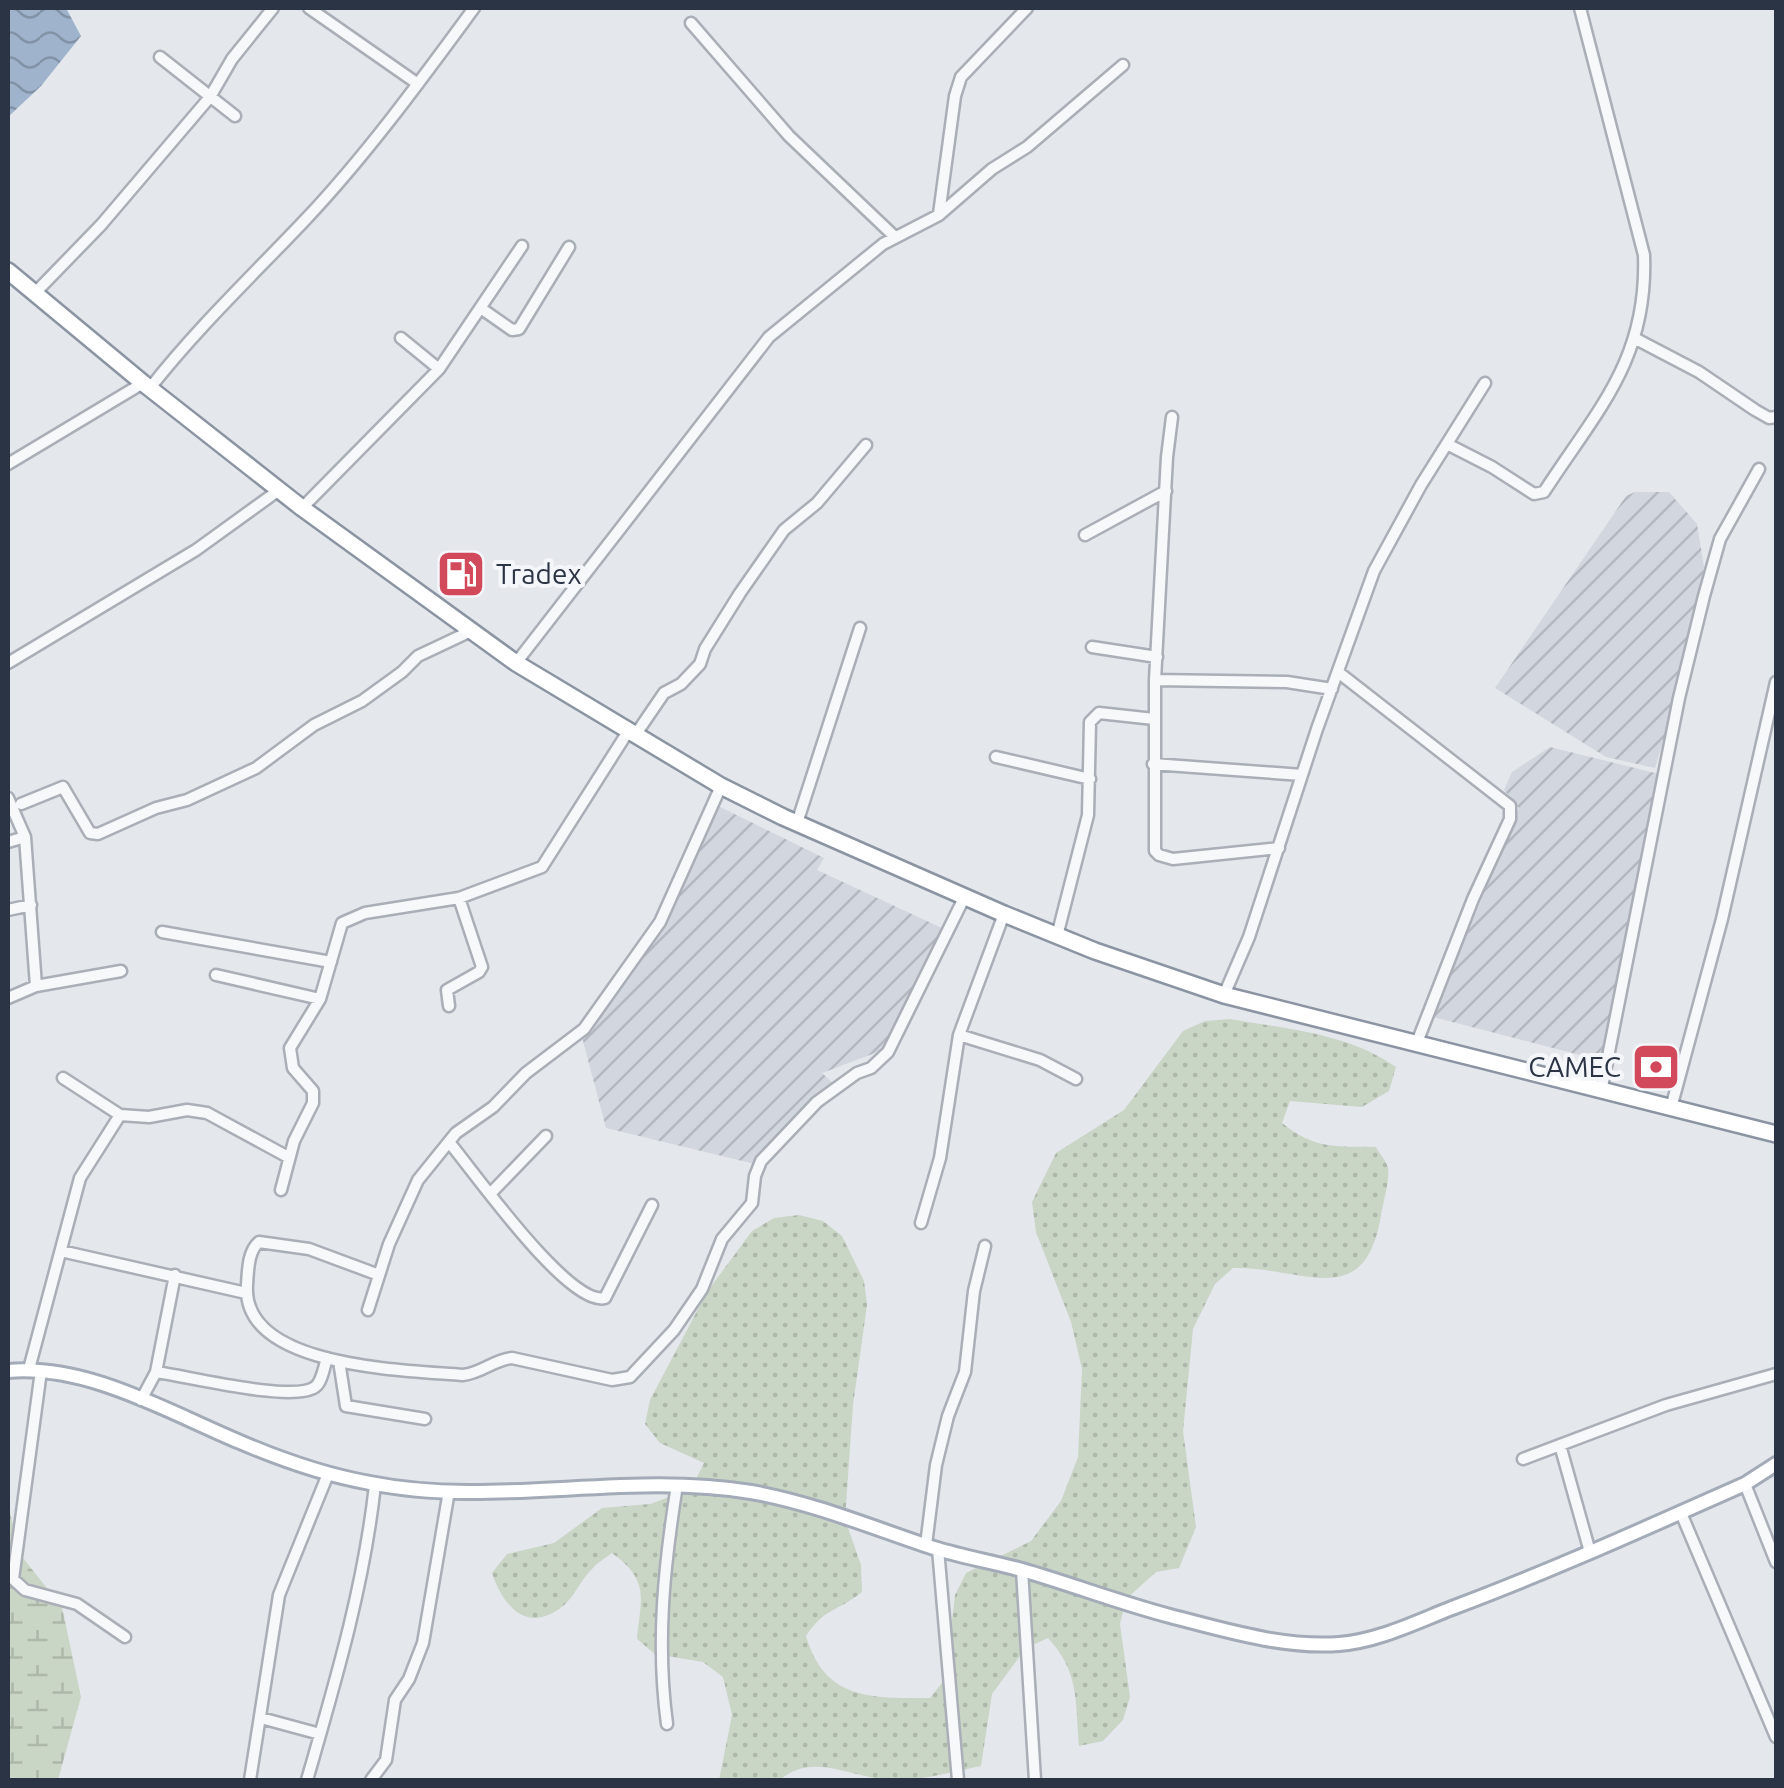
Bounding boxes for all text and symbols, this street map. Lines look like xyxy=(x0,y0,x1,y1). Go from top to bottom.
fuel station icon: Tradex xyxy=(435,548,487,600)
place label: Tradex xyxy=(496,558,582,589)
bank icon: CAMEC xyxy=(1630,1041,1682,1093)
place label: CAMEC xyxy=(1528,1051,1621,1082)

